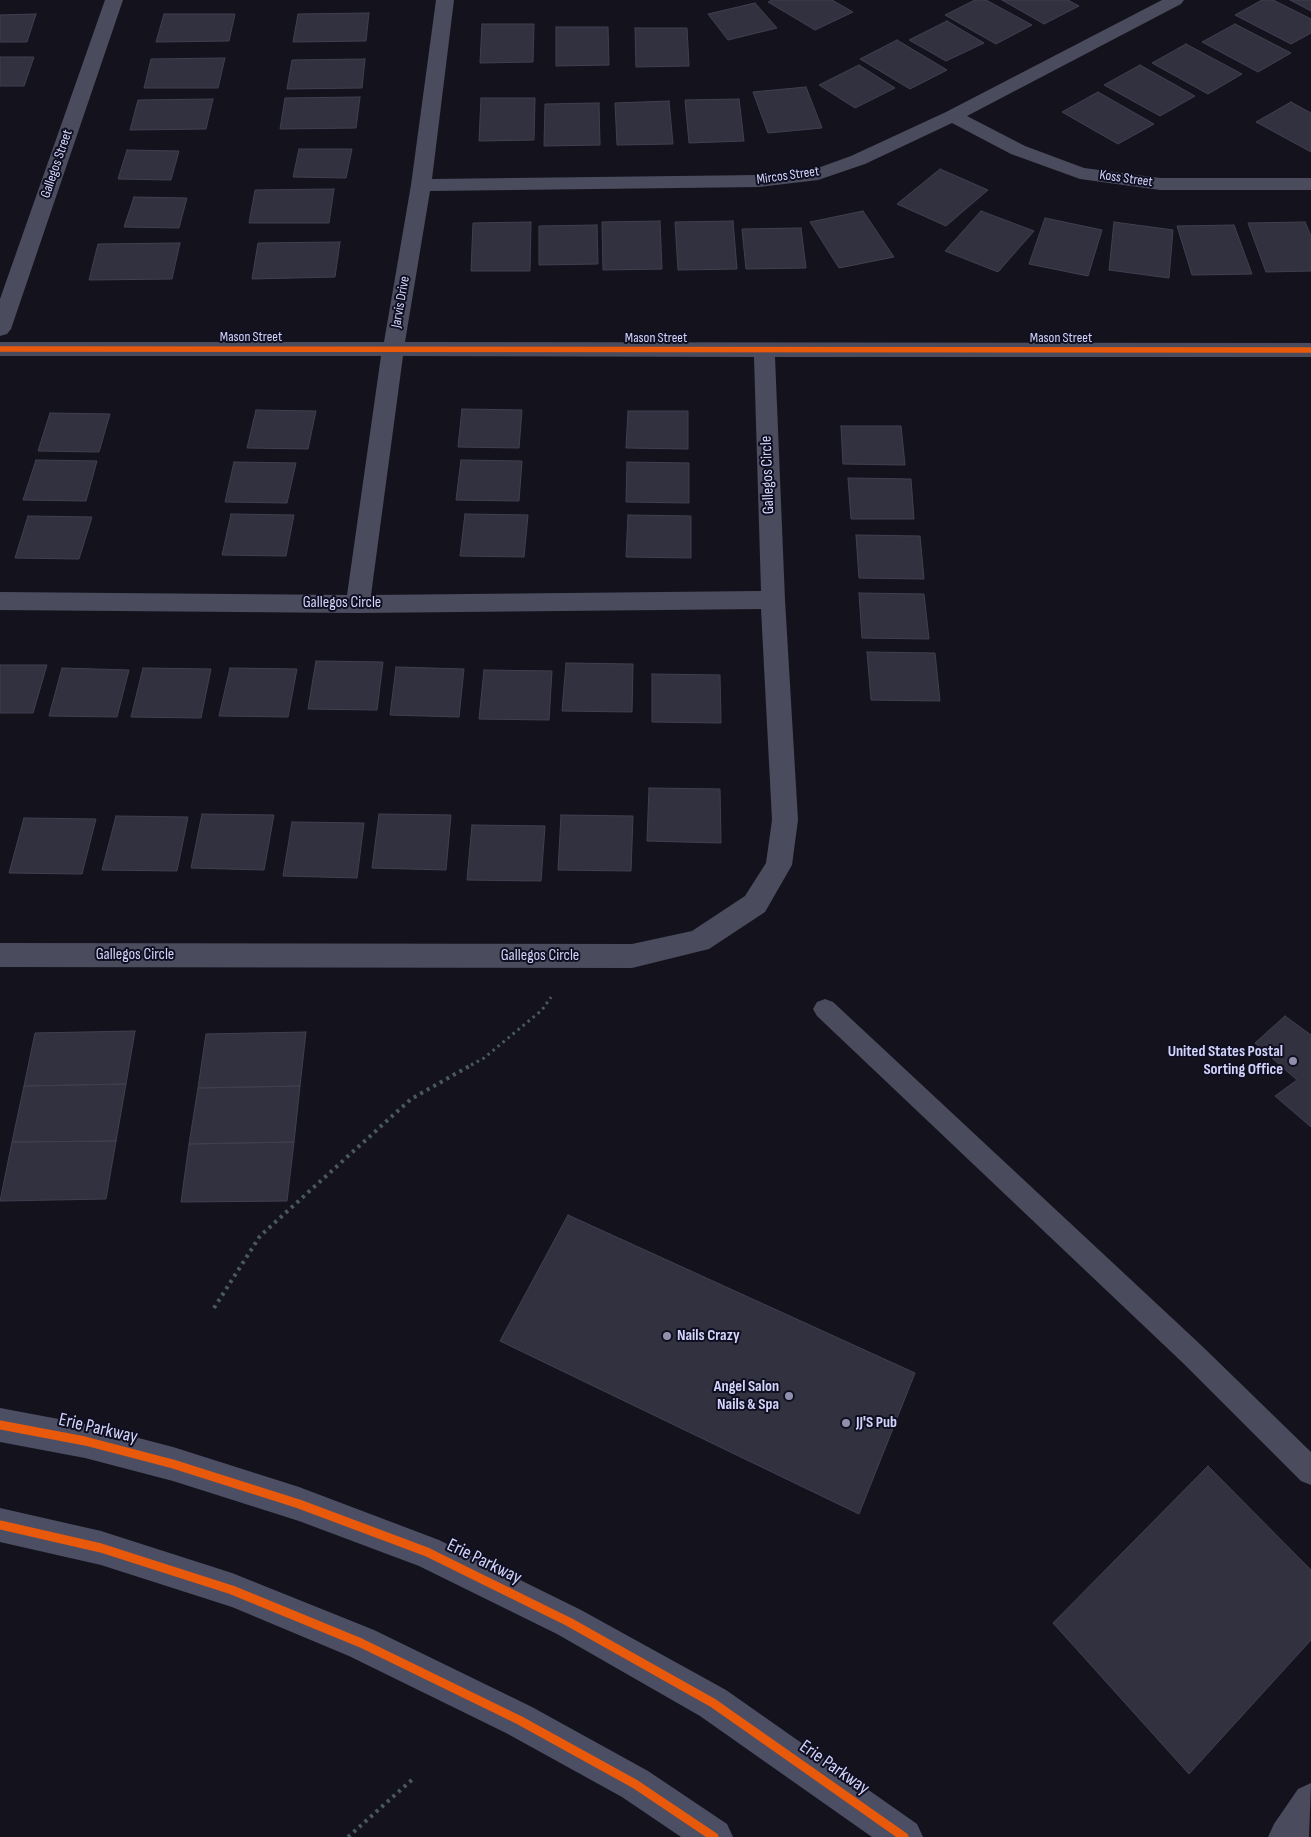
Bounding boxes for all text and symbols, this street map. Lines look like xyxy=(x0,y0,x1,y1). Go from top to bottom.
street label: Gallegos Street xyxy=(37,128,77,200)
street label: Mircos Street xyxy=(756,163,820,189)
street label: Koss Street xyxy=(1098,167,1154,191)
street label: Jarvis Drive xyxy=(388,275,414,329)
street label: Mason Street xyxy=(220,329,282,345)
street label: Mason Street xyxy=(625,330,687,346)
street label: Mason Street xyxy=(1030,330,1092,346)
street label: Gallegos Circle xyxy=(757,435,779,515)
street label: Gallegos Circle xyxy=(303,593,381,613)
street label: Gallegos Circle xyxy=(96,945,174,965)
street label: Gallegos Circle xyxy=(501,946,579,966)
place label: United States Postal Sorting Office xyxy=(1168,1042,1283,1080)
marker: United States Postal Sorting Office xyxy=(1287,1055,1299,1067)
place label: Nails Crazy xyxy=(677,1326,740,1346)
marker: Nails Crazy xyxy=(661,1330,673,1342)
place label: Angel Salon Nails & Spa xyxy=(714,1377,779,1415)
marker: Angel Salon Nails & Spa xyxy=(783,1390,795,1402)
street label: Erie Parkway xyxy=(56,1409,140,1449)
place label: JJ'S Pub xyxy=(856,1413,897,1433)
marker: JJ'S Pub xyxy=(840,1417,852,1429)
street label: Erie Parkway xyxy=(443,1534,525,1590)
street label: Erie Parkway xyxy=(795,1736,873,1800)

